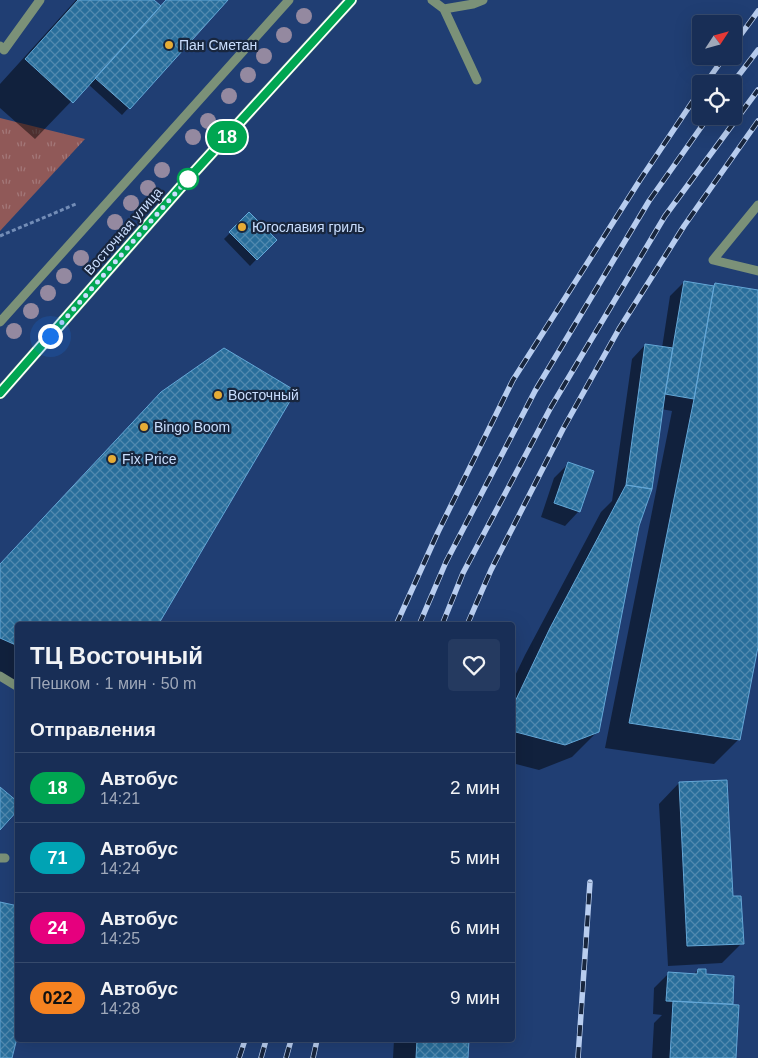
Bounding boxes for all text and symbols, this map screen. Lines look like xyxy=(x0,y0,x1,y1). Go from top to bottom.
north arrow xyxy=(692,15,742,65)
map controls xyxy=(692,15,742,125)
place label: Пан Сметан xyxy=(179,37,257,53)
marker: Пан Сметан xyxy=(163,39,175,51)
button: locate xyxy=(692,75,742,125)
line badge: 18 xyxy=(204,121,250,153)
text: 18 xyxy=(217,127,237,147)
unlabelled marker xyxy=(177,168,199,190)
street label: Восточная улица xyxy=(81,184,165,278)
place label: Югославия гриль xyxy=(252,219,365,235)
marker: Югославия гриль xyxy=(236,221,248,233)
your location xyxy=(38,324,63,349)
place label: Восточный xyxy=(228,387,299,403)
marker: Восточный xyxy=(212,389,224,401)
place label: Bingo Boom xyxy=(154,419,230,435)
marker: Bingo Boom xyxy=(138,421,150,433)
place label: Fix Price xyxy=(122,451,177,467)
marker: Fix Price xyxy=(106,453,118,465)
button: heart xyxy=(448,639,500,691)
text: ТЦ Восточный xyxy=(30,642,203,669)
text: Пешком · 1 мин · 50 m xyxy=(30,675,196,692)
text: Отправления xyxy=(30,719,156,740)
text: Автобус xyxy=(100,768,178,789)
text: 2 мин xyxy=(450,777,500,798)
text: 18 xyxy=(47,778,68,798)
text: 14:21 xyxy=(100,790,140,807)
text: Автобус xyxy=(100,838,178,859)
text: 5 мин xyxy=(450,847,500,868)
text: 71 xyxy=(47,848,68,868)
text: 14:24 xyxy=(100,860,140,877)
text: Автобус xyxy=(100,908,178,929)
text: 6 мин xyxy=(450,917,500,938)
text: 24 xyxy=(47,918,68,938)
text: 14:25 xyxy=(100,930,140,947)
text: Автобус xyxy=(100,978,178,999)
text: 9 мин xyxy=(450,987,500,1008)
text: 022 xyxy=(42,988,73,1008)
text: 14:28 xyxy=(100,1000,140,1017)

